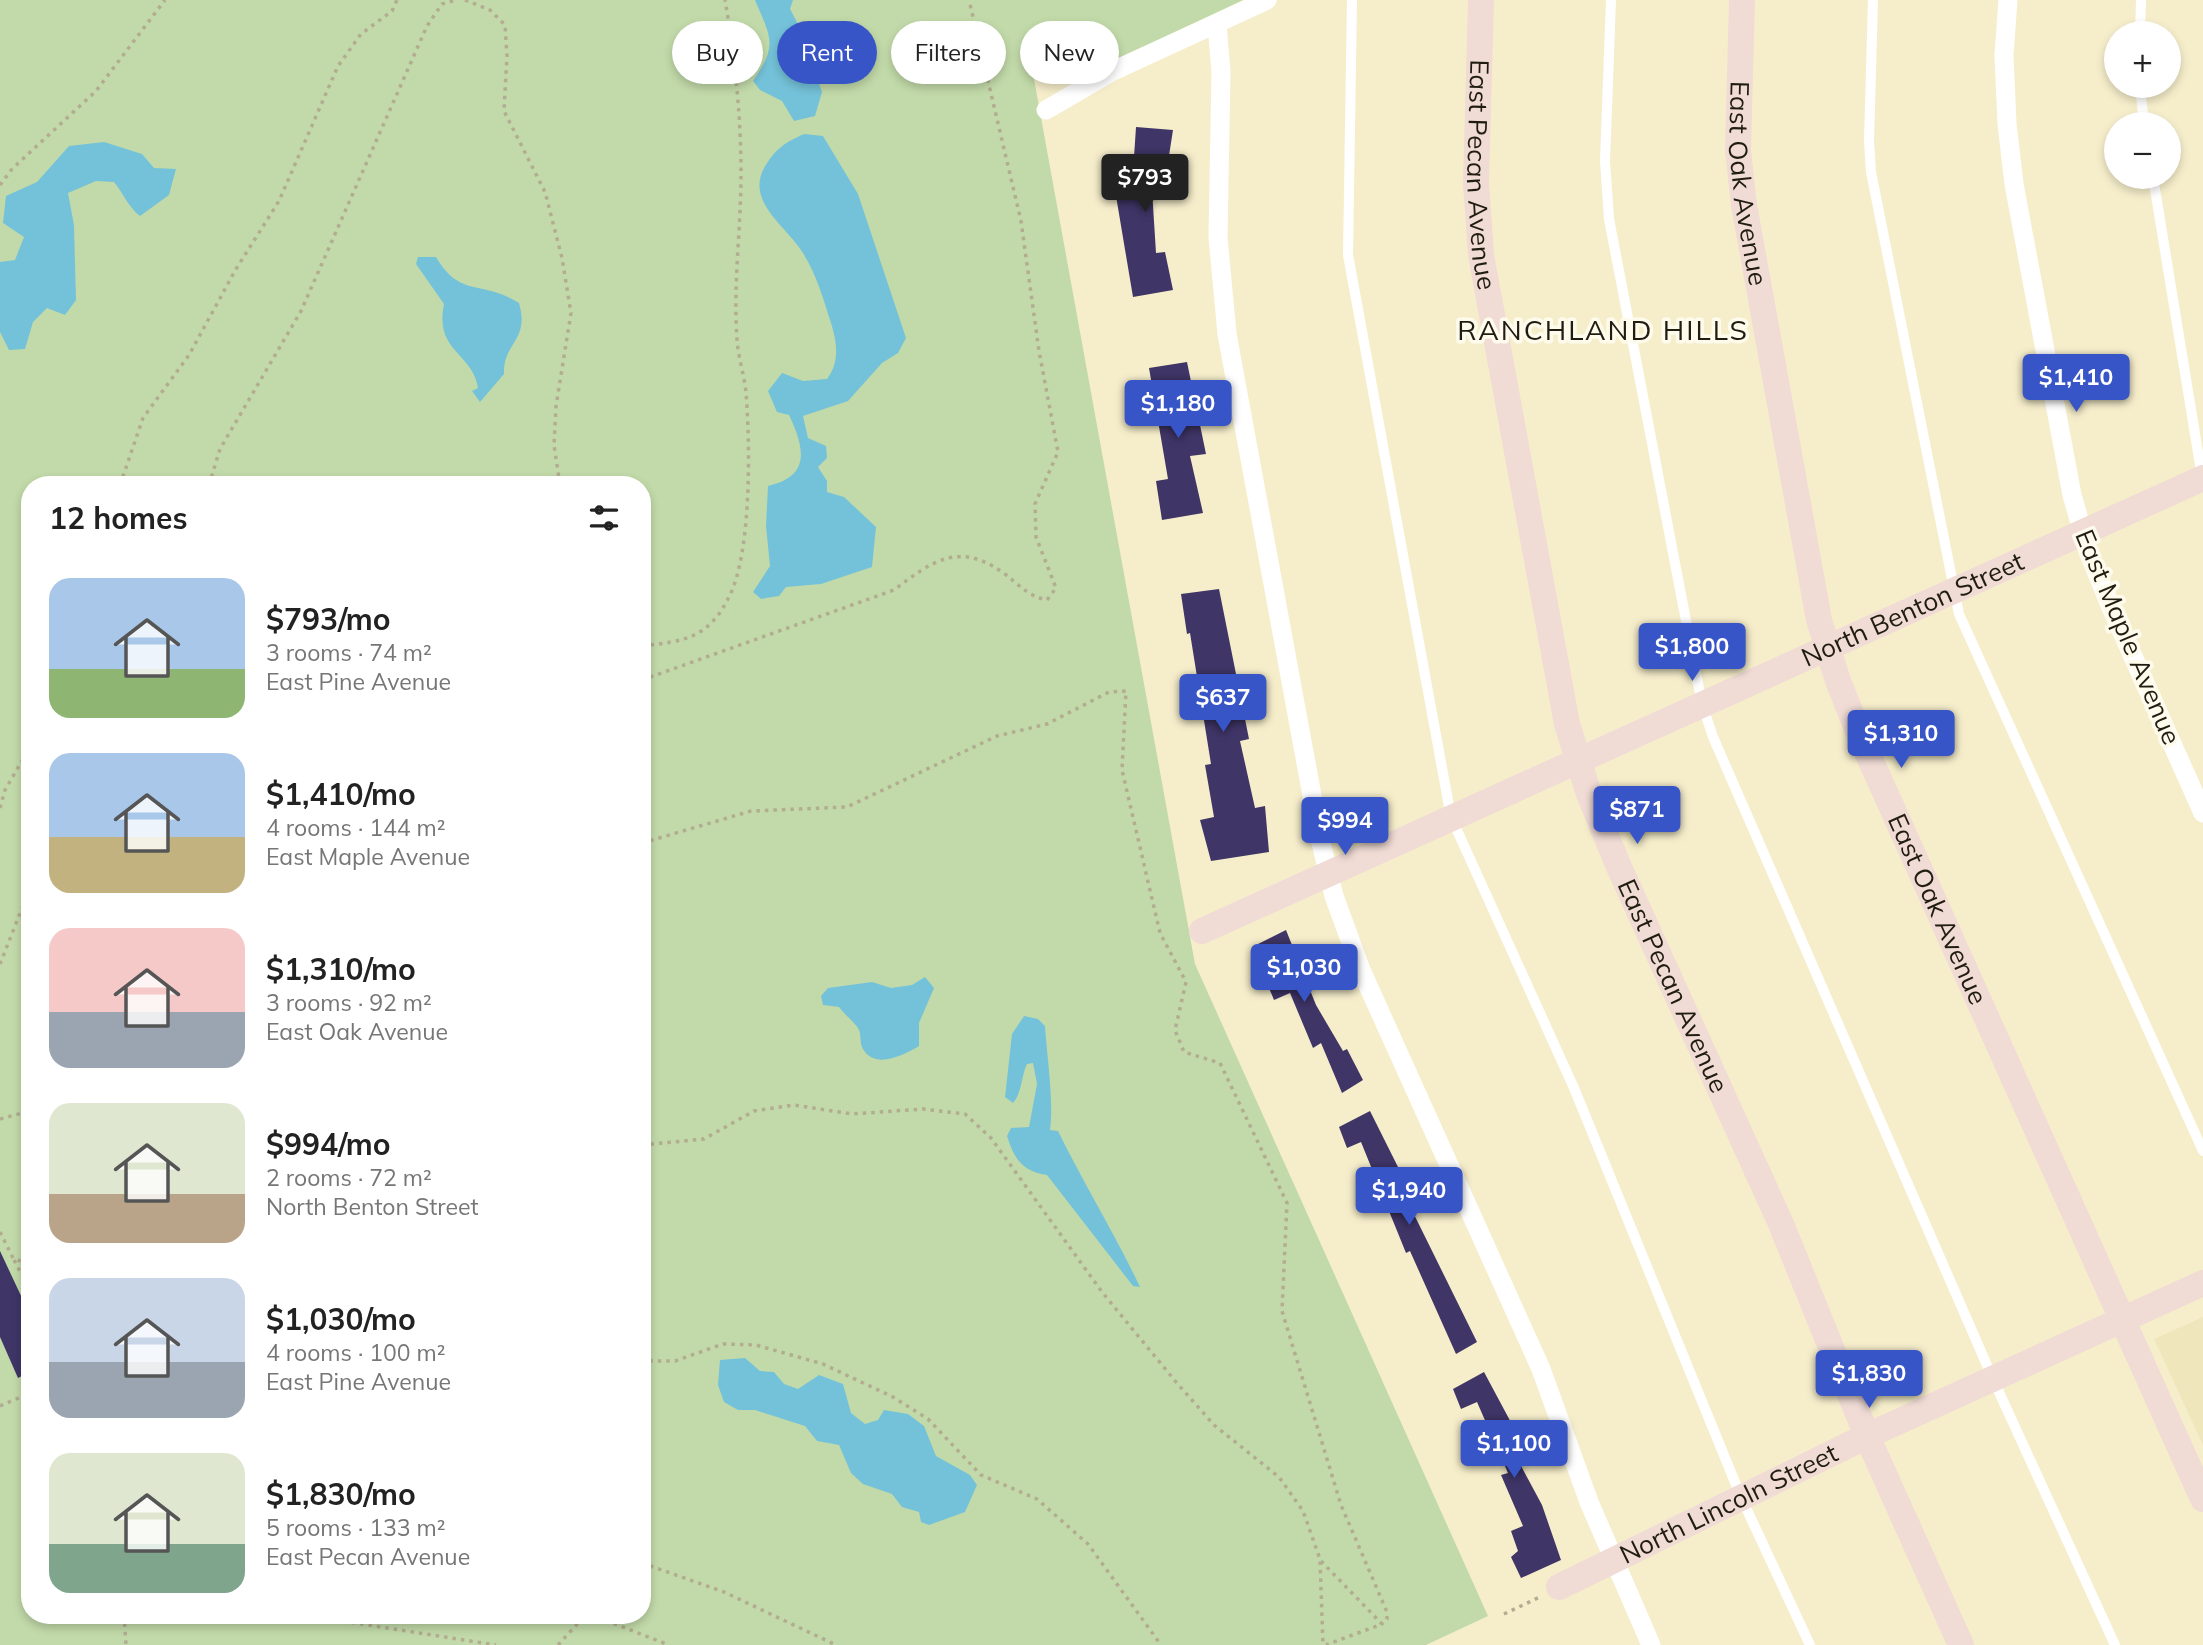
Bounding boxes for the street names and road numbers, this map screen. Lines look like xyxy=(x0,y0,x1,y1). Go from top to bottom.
street label: East Pecan Avenue xyxy=(1460,59,1504,293)
street label: East Oak Avenue xyxy=(1721,81,1775,288)
street label: East Maple Avenue xyxy=(2068,524,2189,749)
street label: North Benton Street xyxy=(1796,544,2029,674)
street label: East Oak Avenue xyxy=(1881,808,1995,1010)
street label: East Pecan Avenue xyxy=(1611,874,1736,1098)
street label: North Lincoln Street xyxy=(1614,1436,1843,1571)

